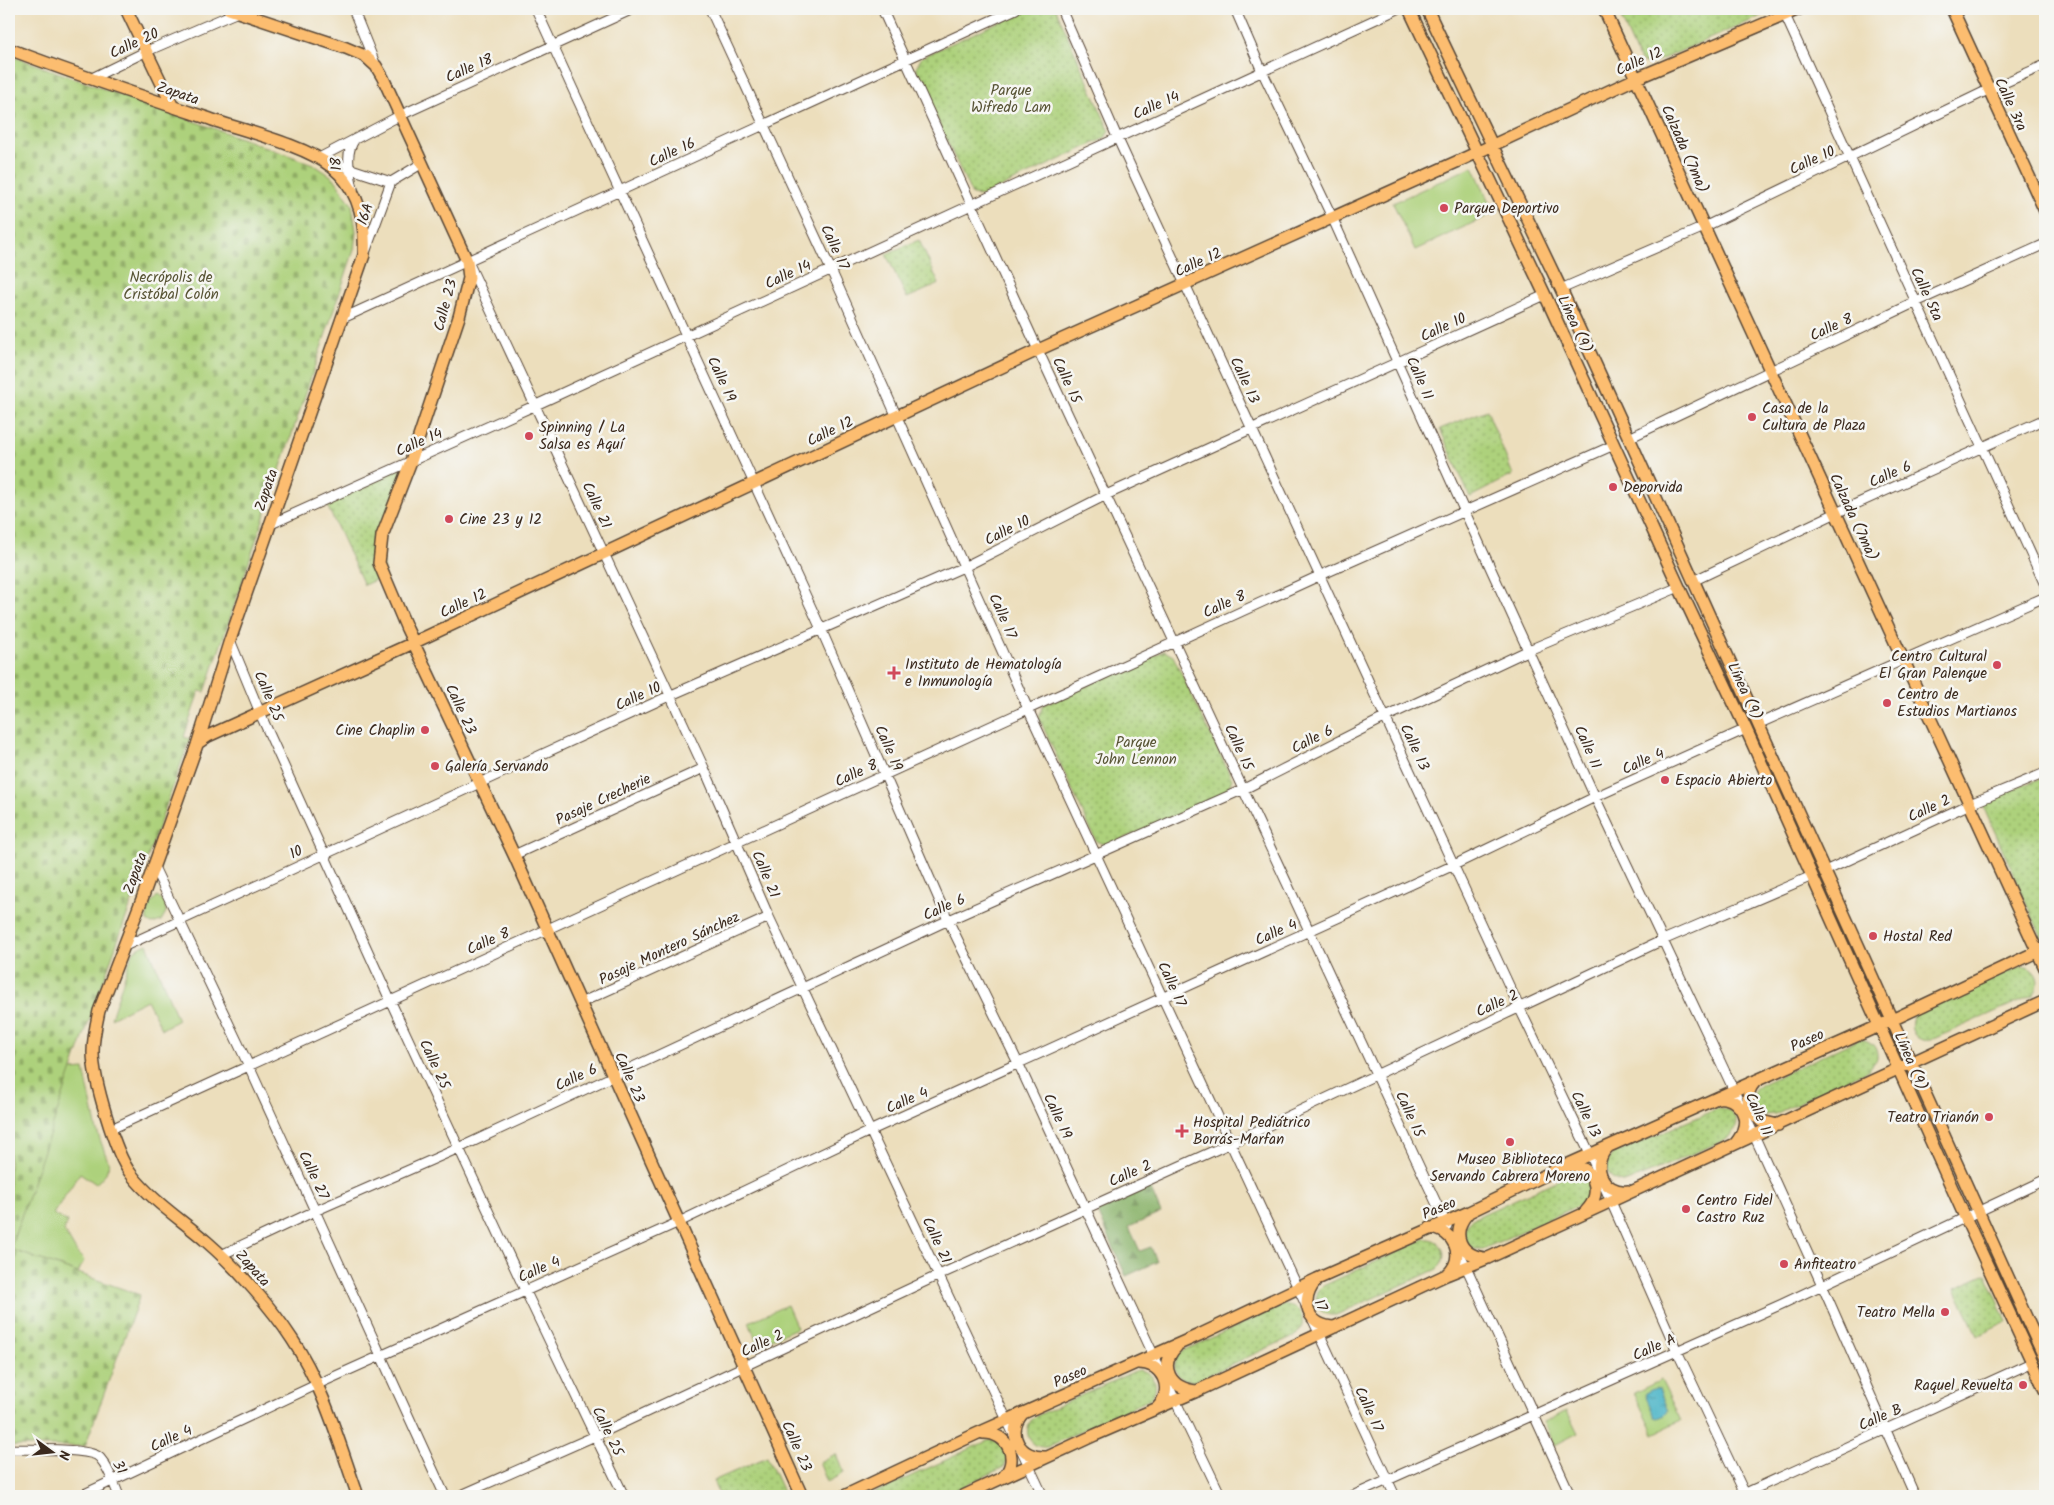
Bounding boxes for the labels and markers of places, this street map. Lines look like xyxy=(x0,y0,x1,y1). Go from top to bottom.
place label: Parque Deportivo xyxy=(1454,197,1559,221)
marker: Parque Deportivo xyxy=(1438,202,1450,214)
place label: Casa de la Cultura de Plaza xyxy=(1762,397,1866,438)
marker: Casa de la Cultura de Plaza xyxy=(1746,411,1758,423)
place label: Spinning / La Salsa es Aquí xyxy=(539,416,626,457)
marker: Spinning / La Salsa es Aquí xyxy=(523,430,535,442)
place label: Deporvida xyxy=(1623,476,1683,500)
marker: Deporvida xyxy=(1607,481,1619,493)
place label: Cine 23 y 12 xyxy=(459,508,542,532)
marker: Cine 23 y 12 xyxy=(443,513,455,525)
place label: Centro Cultural El Gran Palenque xyxy=(1879,645,1987,686)
place label: Instituto de Hematología e Inmunología xyxy=(905,653,1062,694)
marker: Centro Cultural El Gran Palenque xyxy=(1991,659,2003,671)
marker: Instituto de Hematología e Inmunología xyxy=(887,666,901,680)
place label: Centro de Estudios Martianos xyxy=(1897,683,2017,724)
marker: Centro de Estudios Martianos xyxy=(1881,697,1893,709)
place label: Cine Chaplin xyxy=(335,719,415,743)
marker: Cine Chaplin xyxy=(419,724,431,736)
place label: Galería Servando xyxy=(445,755,549,779)
marker: Galería Servando xyxy=(429,760,441,772)
place label: Espacio Abierto xyxy=(1675,769,1773,793)
marker: Espacio Abierto xyxy=(1659,774,1671,786)
place label: Hostal Red xyxy=(1883,925,1952,949)
marker: Hostal Red xyxy=(1867,930,1879,942)
place label: Teatro Trianón xyxy=(1887,1106,1979,1130)
place label: Hospital Pediátrico Borrás-Marfan xyxy=(1193,1111,1311,1152)
marker: Teatro Trianón xyxy=(1983,1111,1995,1123)
marker: Hospital Pediátrico Borrás-Marfan xyxy=(1175,1124,1189,1138)
marker: Museo Biblioteca Servando Cabrera Moreno xyxy=(1504,1136,1516,1148)
place label: Museo Biblioteca Servando Cabrera Moreno xyxy=(1430,1148,1590,1189)
place label: Centro Fidel Castro Ruz xyxy=(1696,1189,1773,1230)
marker: Centro Fidel Castro Ruz xyxy=(1680,1203,1692,1215)
place label: Anfiteatro xyxy=(1794,1253,1856,1277)
marker: Anfiteatro xyxy=(1778,1258,1790,1270)
place label: Teatro Mella xyxy=(1857,1301,1935,1325)
marker: Teatro Mella xyxy=(1939,1306,1951,1318)
place label: Raquel Revuelta xyxy=(1914,1374,2013,1398)
marker: Raquel Revuelta xyxy=(2017,1379,2029,1391)

